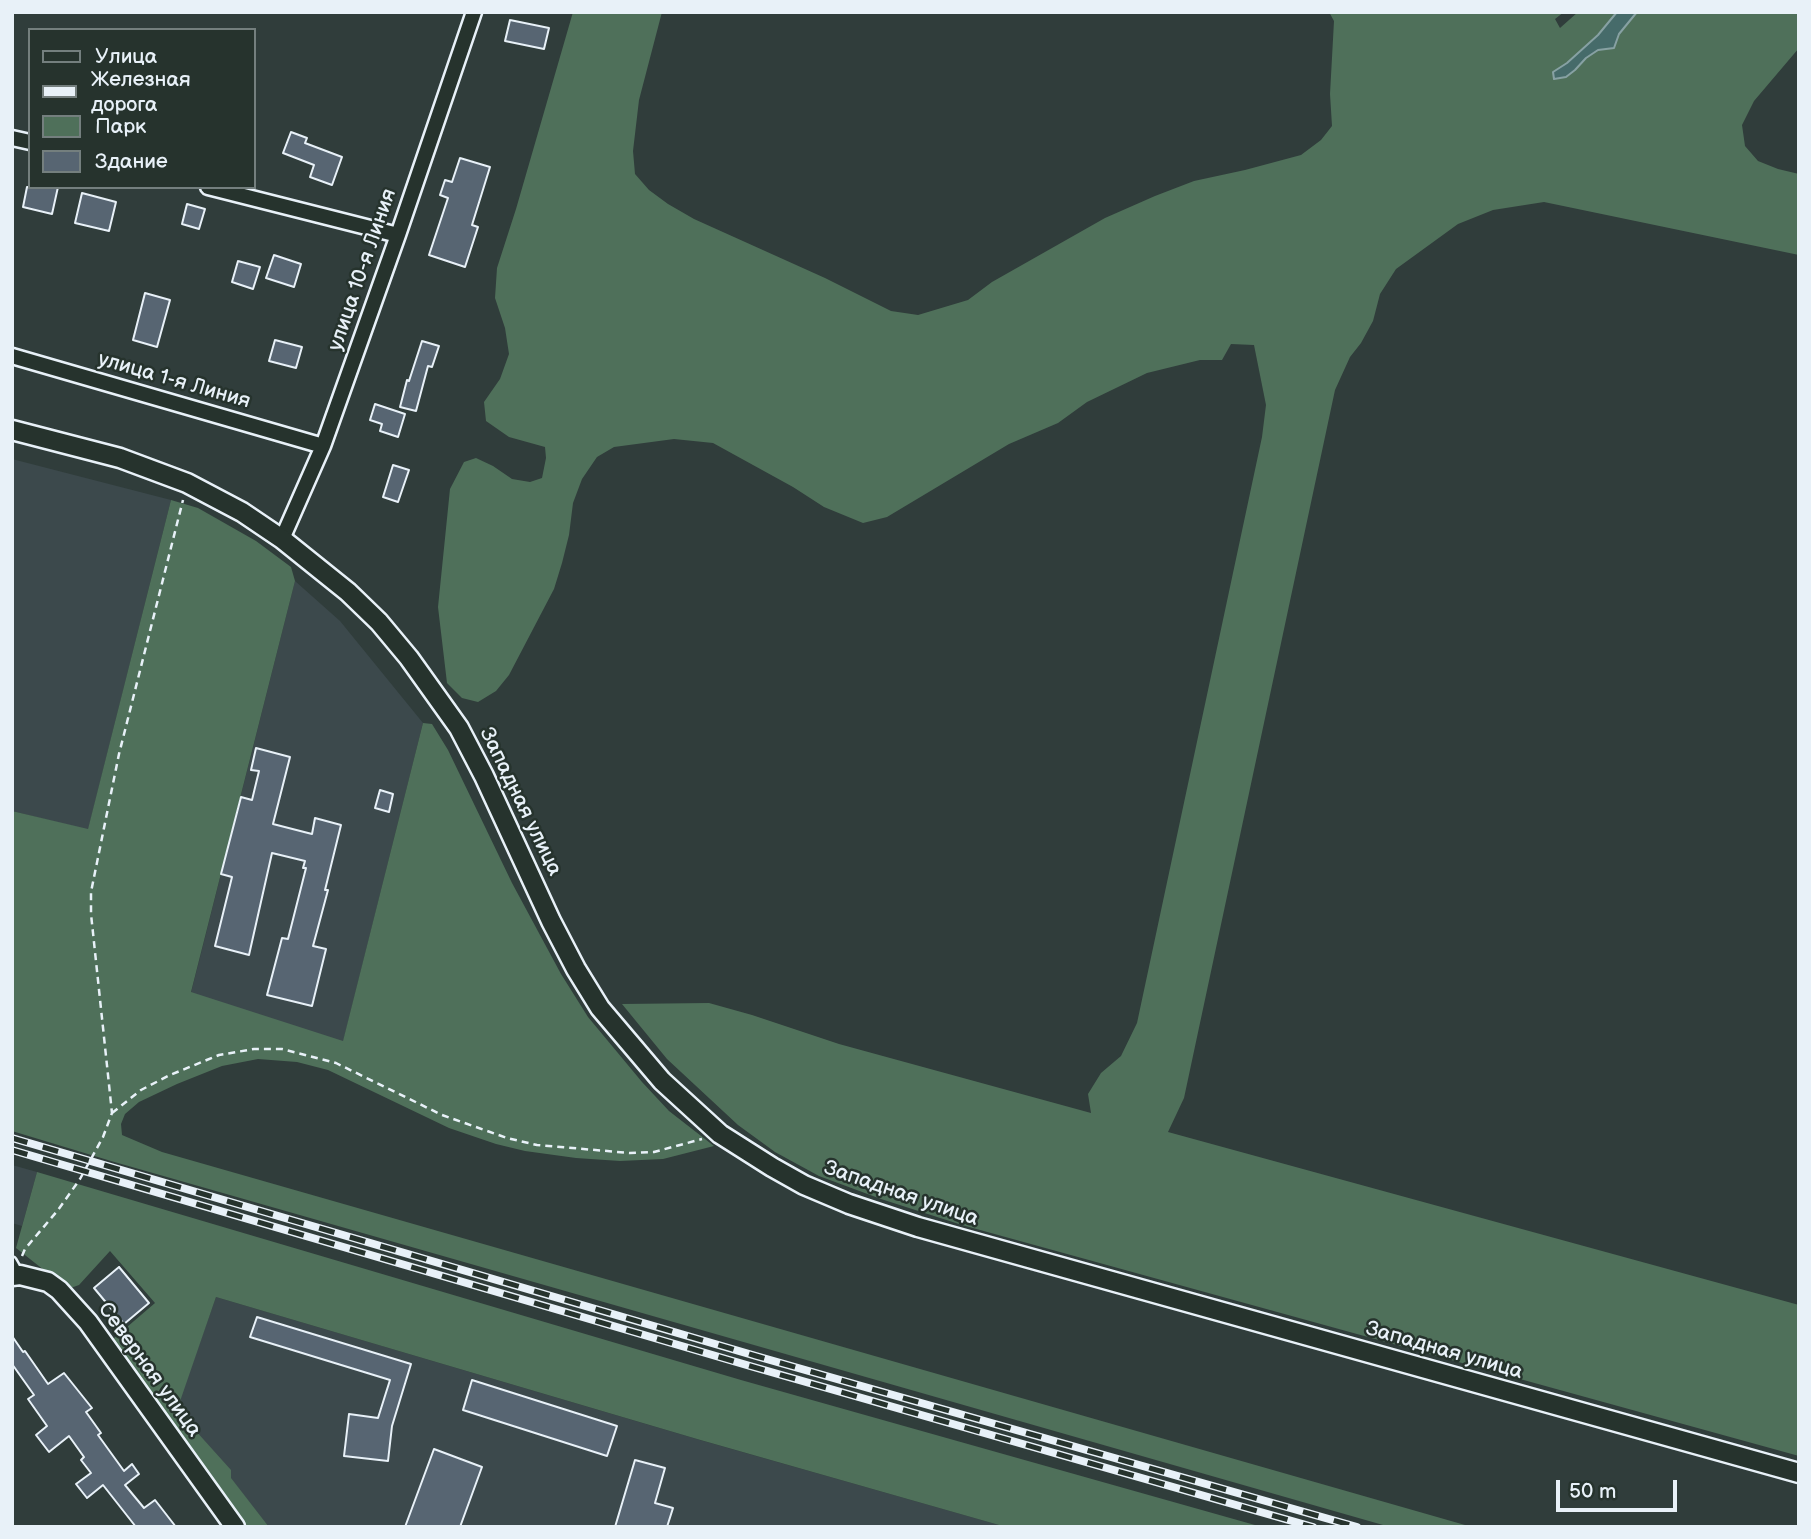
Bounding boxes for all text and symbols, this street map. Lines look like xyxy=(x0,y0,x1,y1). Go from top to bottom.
legend xyxy=(28,28,256,189)
text: Улица xyxy=(95,44,157,69)
text: Железная дорога xyxy=(91,67,191,117)
text: Парк xyxy=(95,114,146,139)
text: Здание xyxy=(95,149,168,174)
street label: улица 10-я Линия xyxy=(323,186,403,354)
street label: улица 1-я Линия xyxy=(95,347,253,415)
street label: Западная улица xyxy=(473,724,567,880)
street label: Западная улица xyxy=(820,1156,982,1232)
street label: Северная улица xyxy=(92,1298,206,1442)
street label: Западная улица xyxy=(1363,1317,1525,1385)
scale bar xyxy=(1559,1466,1680,1510)
text: 50 m xyxy=(1569,1479,1616,1504)

